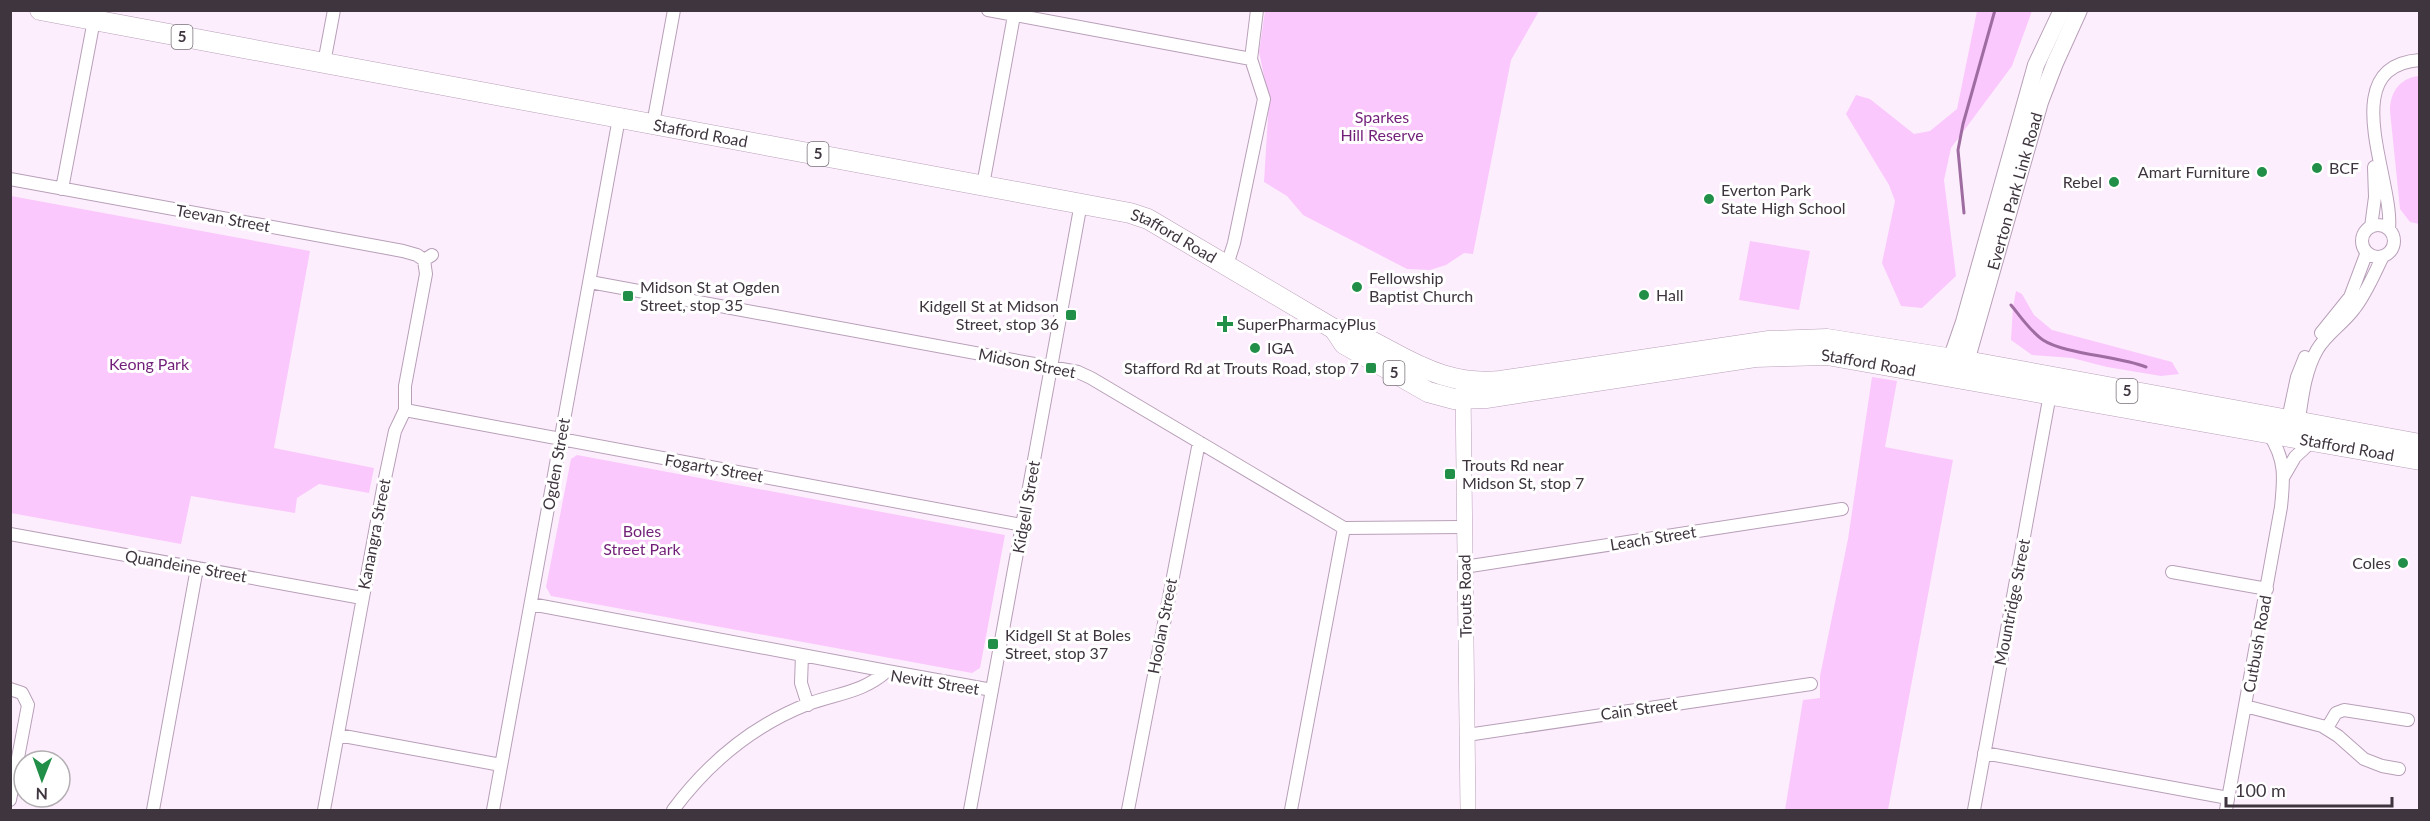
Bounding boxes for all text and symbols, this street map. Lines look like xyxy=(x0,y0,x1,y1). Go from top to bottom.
road number: 5 xyxy=(172,25,192,49)
park label: Sparkes Hill Reserve xyxy=(1340,107,1424,144)
street label: Everton Park Link Road xyxy=(1983,110,2046,272)
street label: Stafford Road xyxy=(652,114,749,151)
road number: 5 xyxy=(808,142,828,166)
place label: BCF xyxy=(2329,158,2359,177)
marker: BCF xyxy=(2310,161,2324,175)
place label: Amart Furniture xyxy=(2138,162,2250,181)
marker: Amart Furniture xyxy=(2255,165,2269,179)
place label: Rebel xyxy=(2063,172,2102,191)
marker: Rebel xyxy=(2107,175,2121,189)
place label: Everton Park State High School xyxy=(1721,180,1846,217)
marker: Everton Park State High School xyxy=(1702,192,1716,206)
street label: Teevan Street xyxy=(174,200,272,235)
street label: Stafford Road xyxy=(1129,204,1220,266)
place label: Fellowship Baptist Church xyxy=(1369,268,1473,305)
place label: Midson St at Ogden Street, stop 35 xyxy=(640,277,780,314)
marker: Fellowship Baptist Church xyxy=(1350,280,1364,294)
place label: Hall xyxy=(1656,285,1683,304)
marker: Hall xyxy=(1637,288,1651,302)
marker: Midson St at Ogden Street, stop 35 xyxy=(621,289,635,303)
place label: Kidgell St at Midson Street, stop 36 xyxy=(919,296,1059,333)
marker: Kidgell St at Midson Street, stop 36 xyxy=(1064,308,1078,322)
place label: SuperPharmacyPlus xyxy=(1237,314,1376,333)
marker: SuperPharmacyPlus xyxy=(1218,317,1232,331)
place label: IGA xyxy=(1267,338,1294,357)
marker: IGA xyxy=(1248,341,1262,355)
street label: Midson Street xyxy=(977,344,1078,381)
street label: Stafford Road xyxy=(1821,345,1917,380)
park label: Keong Park xyxy=(109,354,190,373)
place label: Stafford Rd at Trouts Road, stop 7 xyxy=(1124,358,1359,377)
marker: Stafford Rd at Trouts Road, stop 7 xyxy=(1364,361,1378,375)
road number: 5 xyxy=(1384,361,1404,385)
road number: 5 xyxy=(2116,379,2138,403)
street label: Ogden Street xyxy=(538,416,573,512)
street label: Stafford Road xyxy=(2298,429,2396,464)
street label: Fogarty Street xyxy=(664,450,765,486)
place label: Trouts Rd near Midson St, stop 7 xyxy=(1462,455,1584,492)
street label: Kidgell Street xyxy=(1008,459,1043,555)
marker: Trouts Rd near Midson St, stop 7 xyxy=(1443,467,1457,481)
street label: Kanangra Street xyxy=(353,477,394,591)
park label: Boles Street Park xyxy=(603,521,682,558)
street label: Leach Street xyxy=(1609,521,1698,554)
street label: Mountridge Street xyxy=(1990,537,2033,667)
street label: Quandeine Street xyxy=(124,545,249,586)
place label: Coles xyxy=(2352,553,2391,572)
street label: Trouts Road xyxy=(1454,554,1475,638)
marker: Coles xyxy=(2396,556,2410,570)
street label: Hoolan Street xyxy=(1143,576,1180,675)
street label: Cutbush Road xyxy=(2239,594,2274,694)
place label: Kidgell St at Boles Street, stop 37 xyxy=(1005,625,1131,662)
marker: Kidgell St at Boles Street, stop 37 xyxy=(986,637,1000,651)
street label: Nevitt Street xyxy=(889,665,981,698)
street label: Cain Street xyxy=(1599,694,1679,723)
north arrow xyxy=(12,749,72,809)
scale bar xyxy=(2226,770,2392,808)
text: 100 m xyxy=(2235,779,2286,801)
text: N xyxy=(35,785,48,804)

